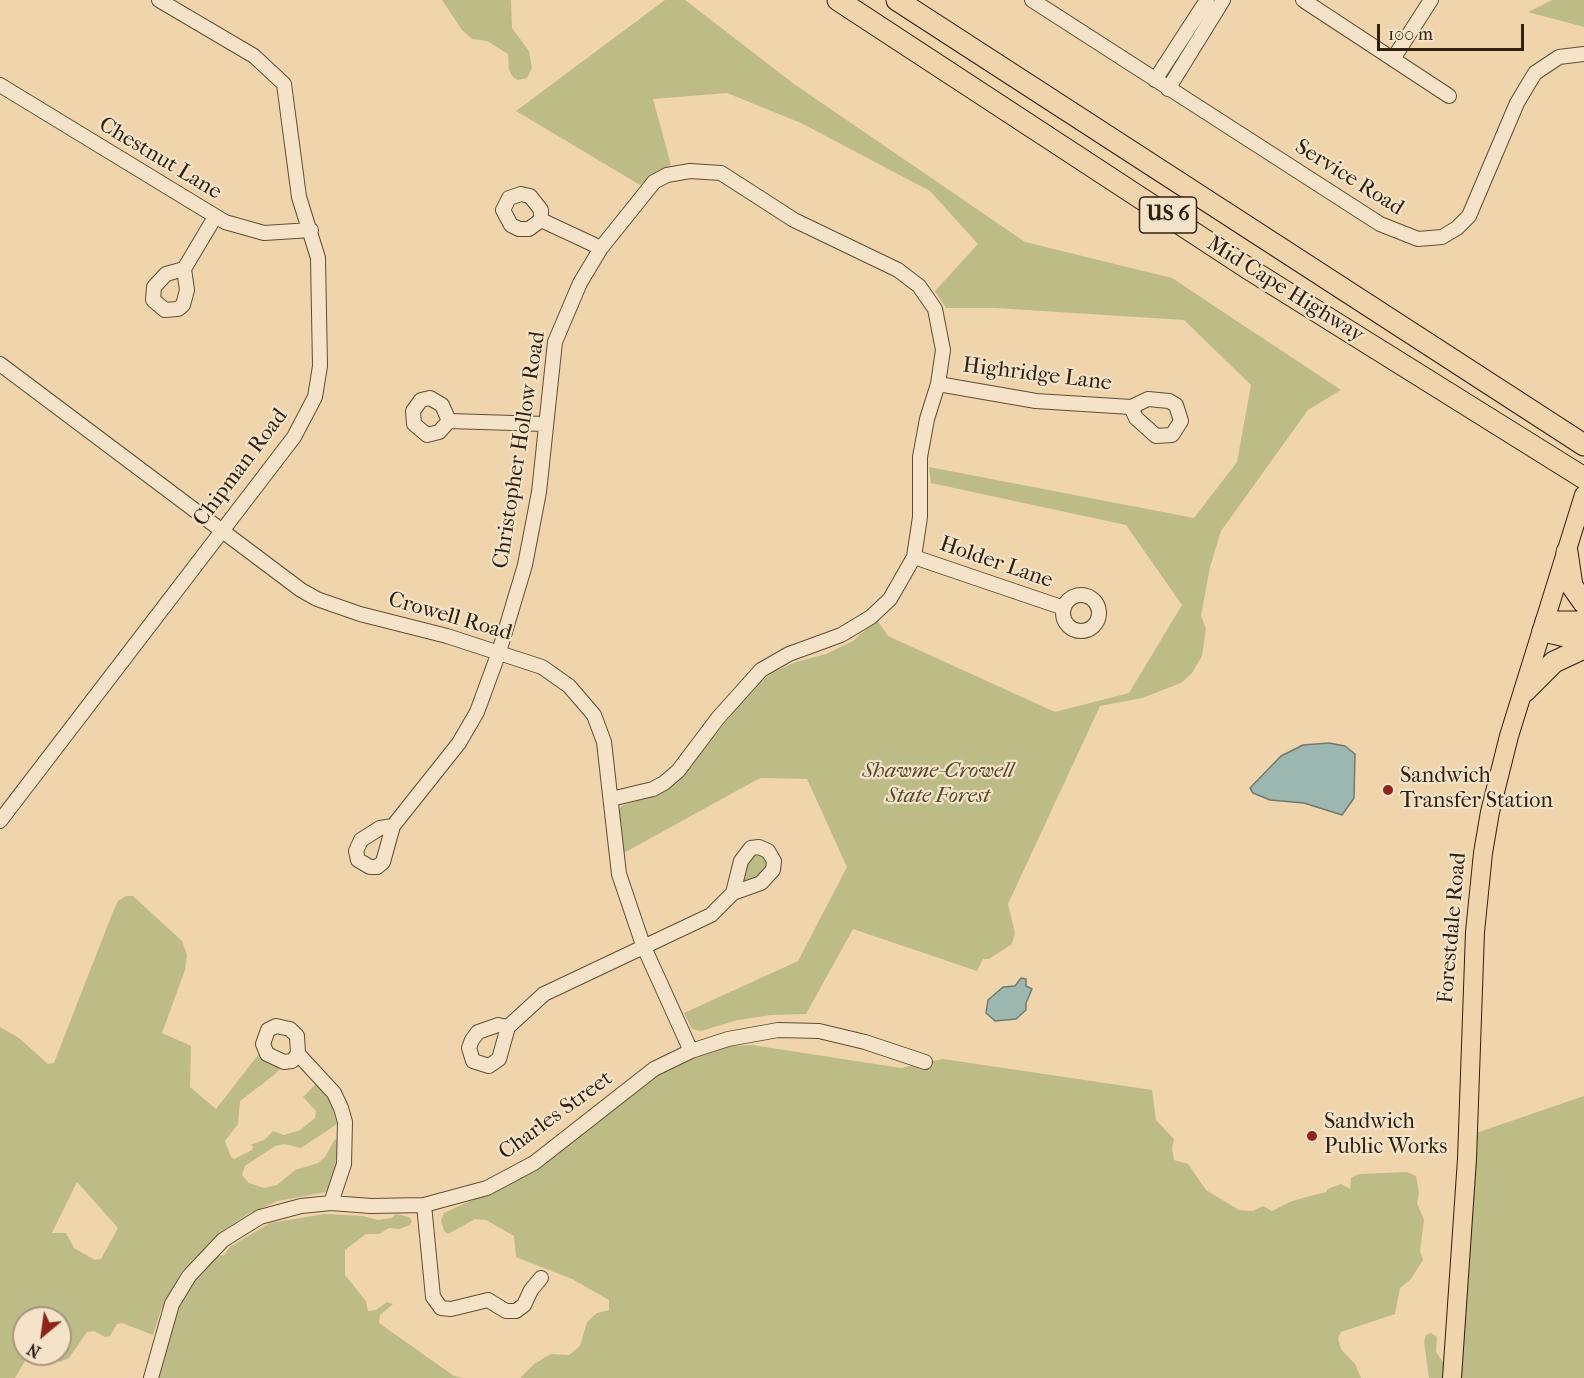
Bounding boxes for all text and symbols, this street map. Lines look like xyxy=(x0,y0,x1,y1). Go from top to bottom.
scale bar xyxy=(1380,12,1527,50)
text: 100 m xyxy=(1388,24,1433,45)
street label: Chestnut Lane xyxy=(94,112,226,206)
street label: Service Road xyxy=(1290,134,1408,222)
road number: US 6 xyxy=(1140,197,1196,233)
street label: Mid Cape Highway xyxy=(1201,231,1369,349)
street label: Christopher Hollow Road xyxy=(488,329,552,571)
street label: Highridge Lane xyxy=(961,353,1113,397)
street label: Chipman Road xyxy=(188,404,294,532)
street label: Holder Lane xyxy=(936,531,1056,595)
street label: Crowell Road xyxy=(385,587,515,647)
park label: Shawme-Crowell State Forest xyxy=(862,759,1014,810)
place label: Sandwich Transfer Station xyxy=(1400,764,1553,816)
marker: Sandwich Transfer Station xyxy=(1381,783,1395,797)
street label: Forestdale Road xyxy=(1433,851,1473,1005)
street label: Charles Street xyxy=(494,1066,618,1166)
place label: Sandwich Public Works xyxy=(1324,1110,1447,1162)
marker: Sandwich Public Works xyxy=(1305,1129,1319,1143)
north arrow xyxy=(12,1306,72,1366)
text: N xyxy=(24,1339,44,1362)

